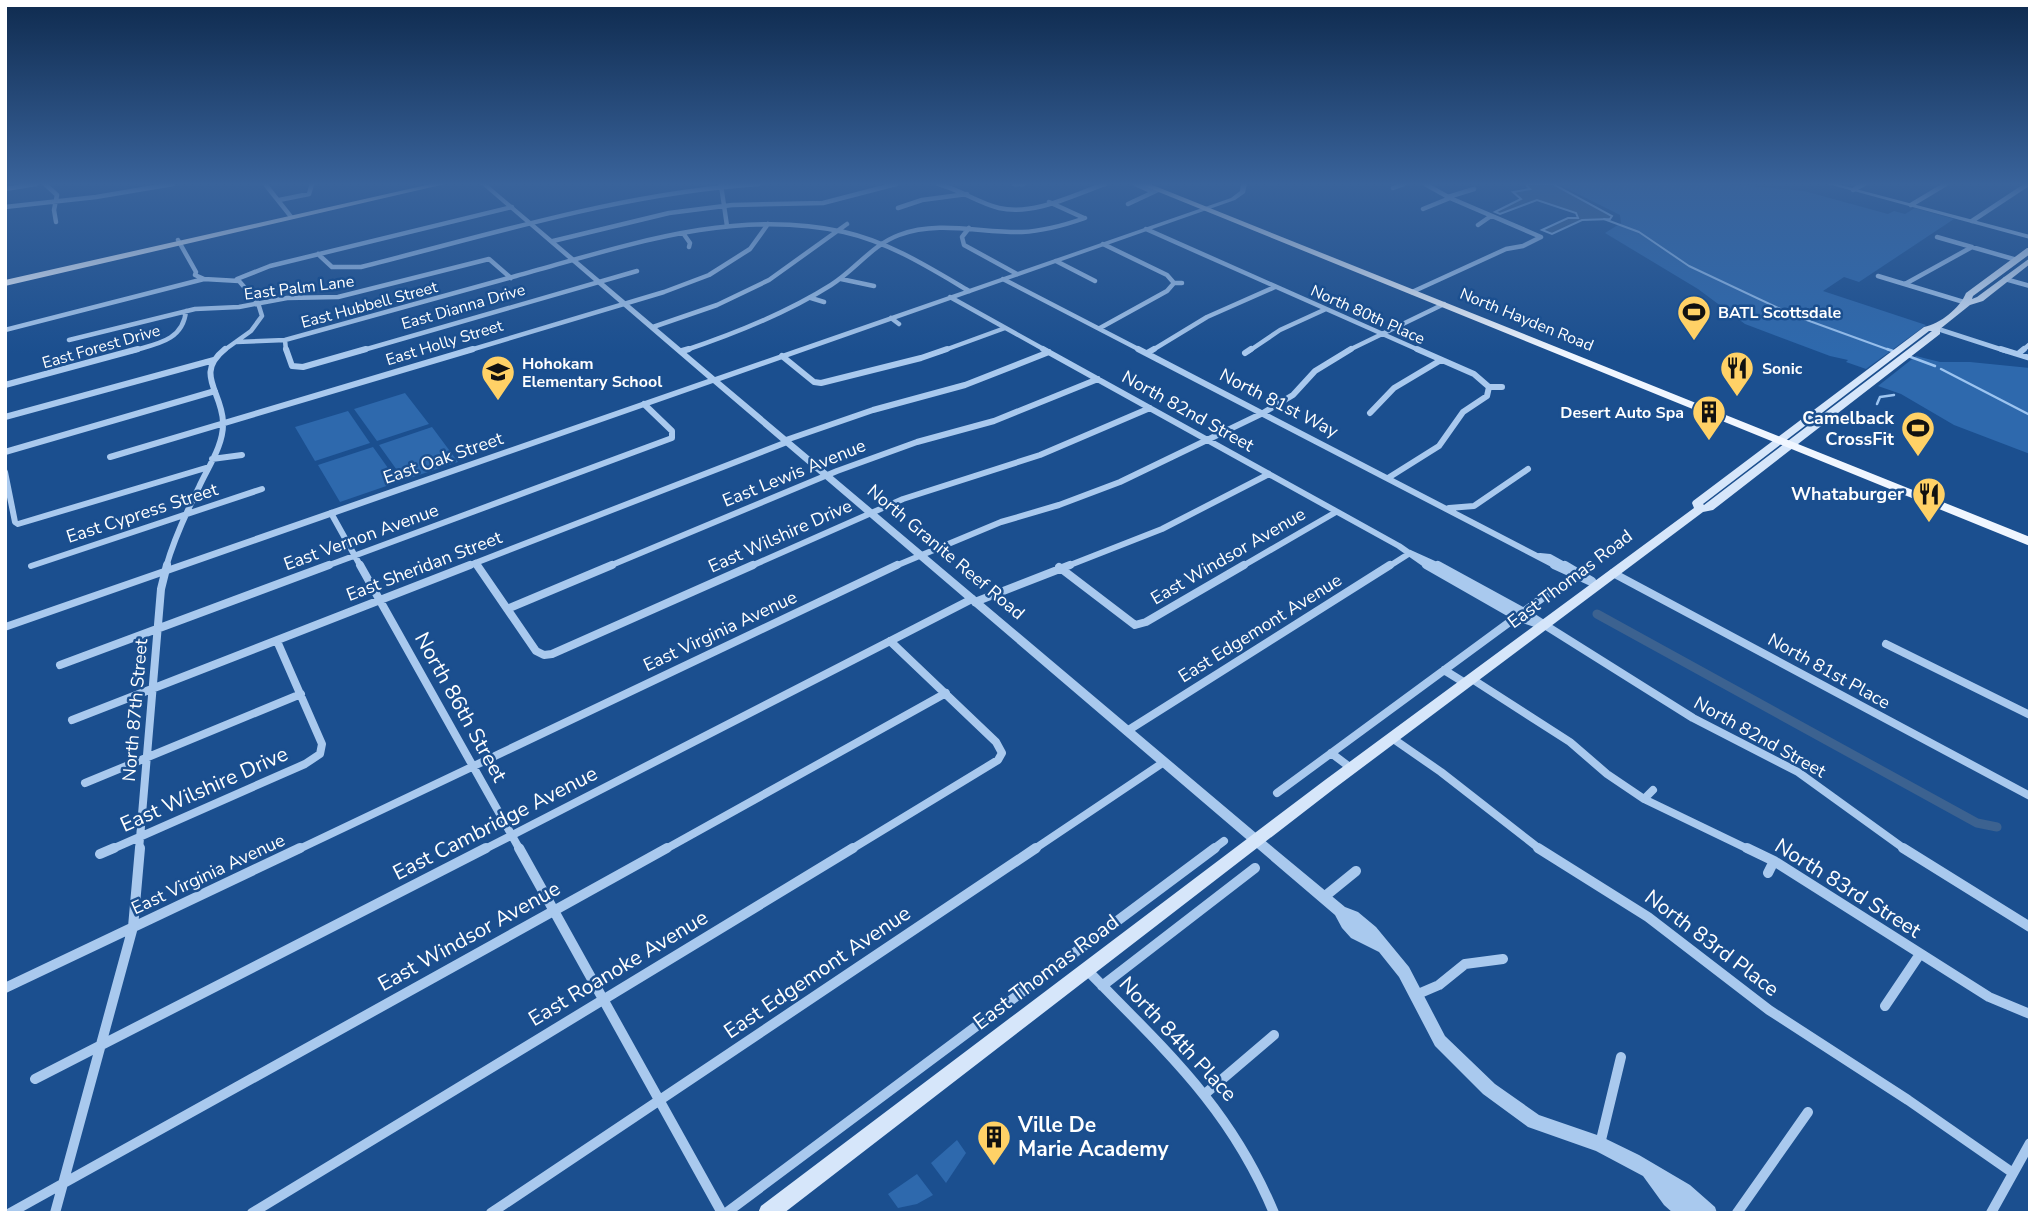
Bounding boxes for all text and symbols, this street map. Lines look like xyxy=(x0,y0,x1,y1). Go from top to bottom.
street label: East Palm Lane xyxy=(243,270,355,306)
street label: East Hubbell Street xyxy=(299,276,440,334)
street label: East Dianna Drive xyxy=(399,279,528,335)
street label: North 80th Place xyxy=(1307,280,1428,350)
street label: North Hayden Road xyxy=(1456,283,1597,357)
sports icon: BATL Scottsdale xyxy=(1675,293,1713,342)
place label: BATL Scottsdale xyxy=(1718,302,1841,324)
street label: East Holly Street xyxy=(383,315,506,371)
street label: East Forest Drive xyxy=(40,320,163,374)
restaurant icon: Sonic xyxy=(1718,349,1756,398)
school or university icon: Hohokam Elementary School xyxy=(479,353,517,402)
place label: Hohokam Elementary School xyxy=(522,353,662,393)
place label: Sonic xyxy=(1762,358,1803,380)
street label: North 81st Way xyxy=(1216,363,1343,444)
street label: North 82nd Street xyxy=(1118,365,1259,458)
building icon: Desert Auto Spa xyxy=(1690,393,1728,442)
place label: Desert Auto Spa xyxy=(1560,402,1684,424)
place label: Camelback CrossFit xyxy=(1802,406,1894,451)
sports icon: Camelback CrossFit xyxy=(1899,409,1937,458)
street label: East Oak Street xyxy=(380,426,507,490)
street label: East Lewis Avenue xyxy=(719,433,869,513)
restaurant icon: Whataburger xyxy=(1910,475,1948,524)
street label: East Cypress Street xyxy=(63,477,221,549)
street label: North Granite Reef Road xyxy=(862,479,1030,625)
place label: Whataburger xyxy=(1791,482,1904,506)
street label: East Wilshire Drive xyxy=(704,494,856,578)
street label: East Vernon Avenue xyxy=(280,498,442,576)
street label: East Windsor Avenue xyxy=(1146,502,1310,610)
street label: East Thomas Road xyxy=(1503,524,1637,634)
street label: East Sheridan Street xyxy=(343,525,506,607)
street label: East Edgemont Avenue xyxy=(1174,568,1346,688)
street label: East Virginia Avenue xyxy=(639,585,801,677)
street label: North 86th Street xyxy=(408,627,514,787)
street label: North 81st Place xyxy=(1763,627,1895,715)
street label: North 87th Street xyxy=(117,637,153,782)
street label: North 82nd Street xyxy=(1690,691,1831,784)
street label: East Wilshire Drive xyxy=(116,739,292,839)
street label: East Cambridge Avenue xyxy=(388,759,602,887)
street label: East Virginia Avenue xyxy=(127,828,289,920)
street label: North 83rd Street xyxy=(1770,832,1927,945)
street label: East Windsor Avenue xyxy=(373,874,565,998)
street label: North 83rd Place xyxy=(1639,883,1785,1003)
street label: East Edgemont Avenue xyxy=(718,899,916,1045)
street label: East Roanoke Avenue xyxy=(523,903,713,1033)
street label: East Thomas Road xyxy=(967,908,1125,1036)
street label: North 84th Place xyxy=(1113,971,1243,1107)
place label: Ville De Marie Academy xyxy=(1017,1111,1170,1163)
building icon: Ville De Marie Academy xyxy=(975,1118,1013,1167)

